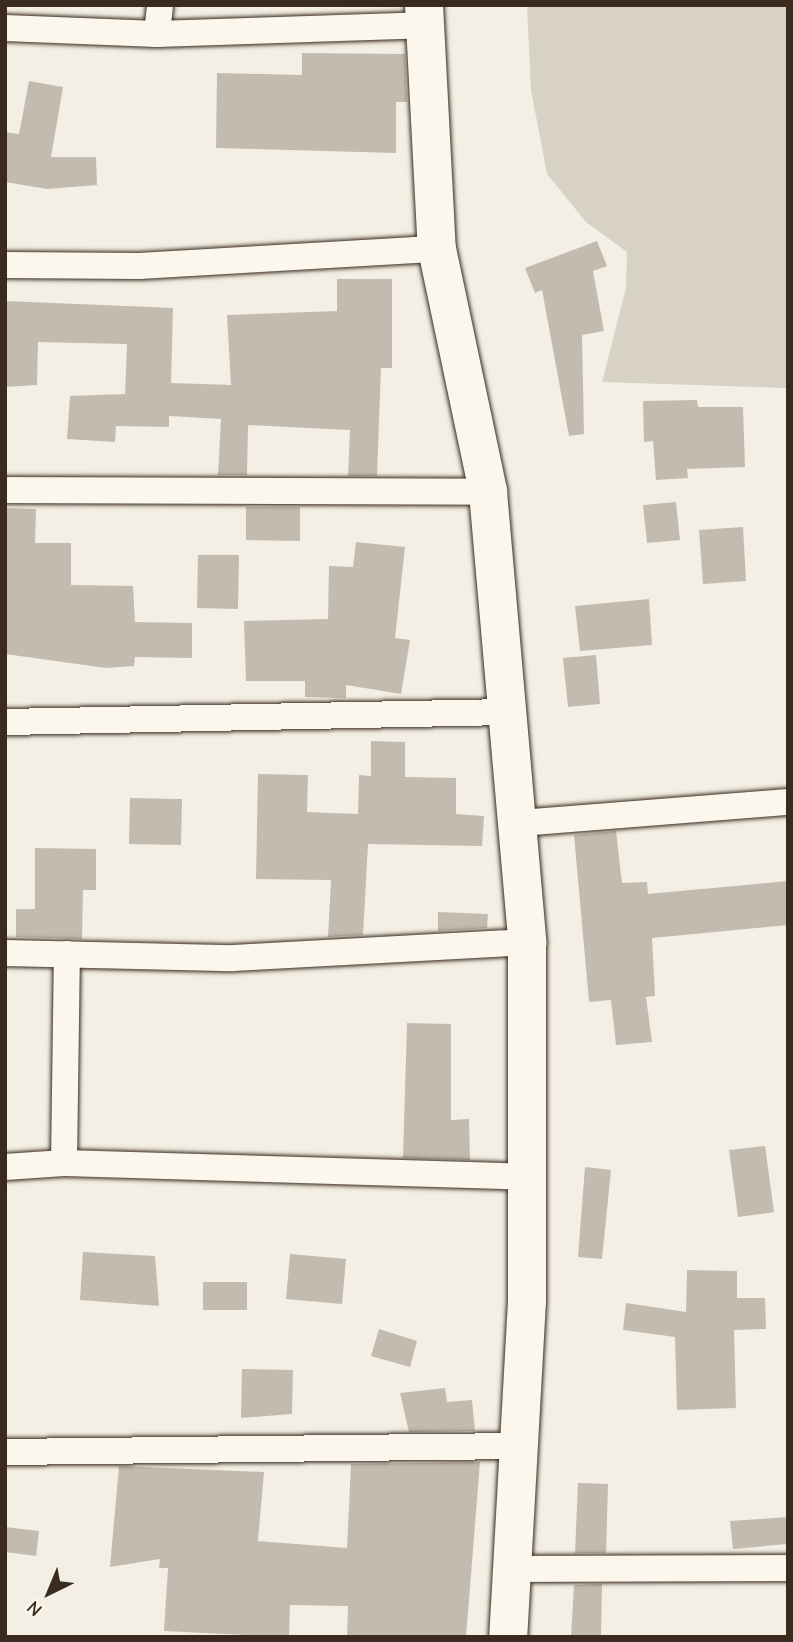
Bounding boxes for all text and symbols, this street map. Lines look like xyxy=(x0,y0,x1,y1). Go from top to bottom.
north arrow xyxy=(14,1558,84,1628)
text: N xyxy=(23,1596,47,1621)

